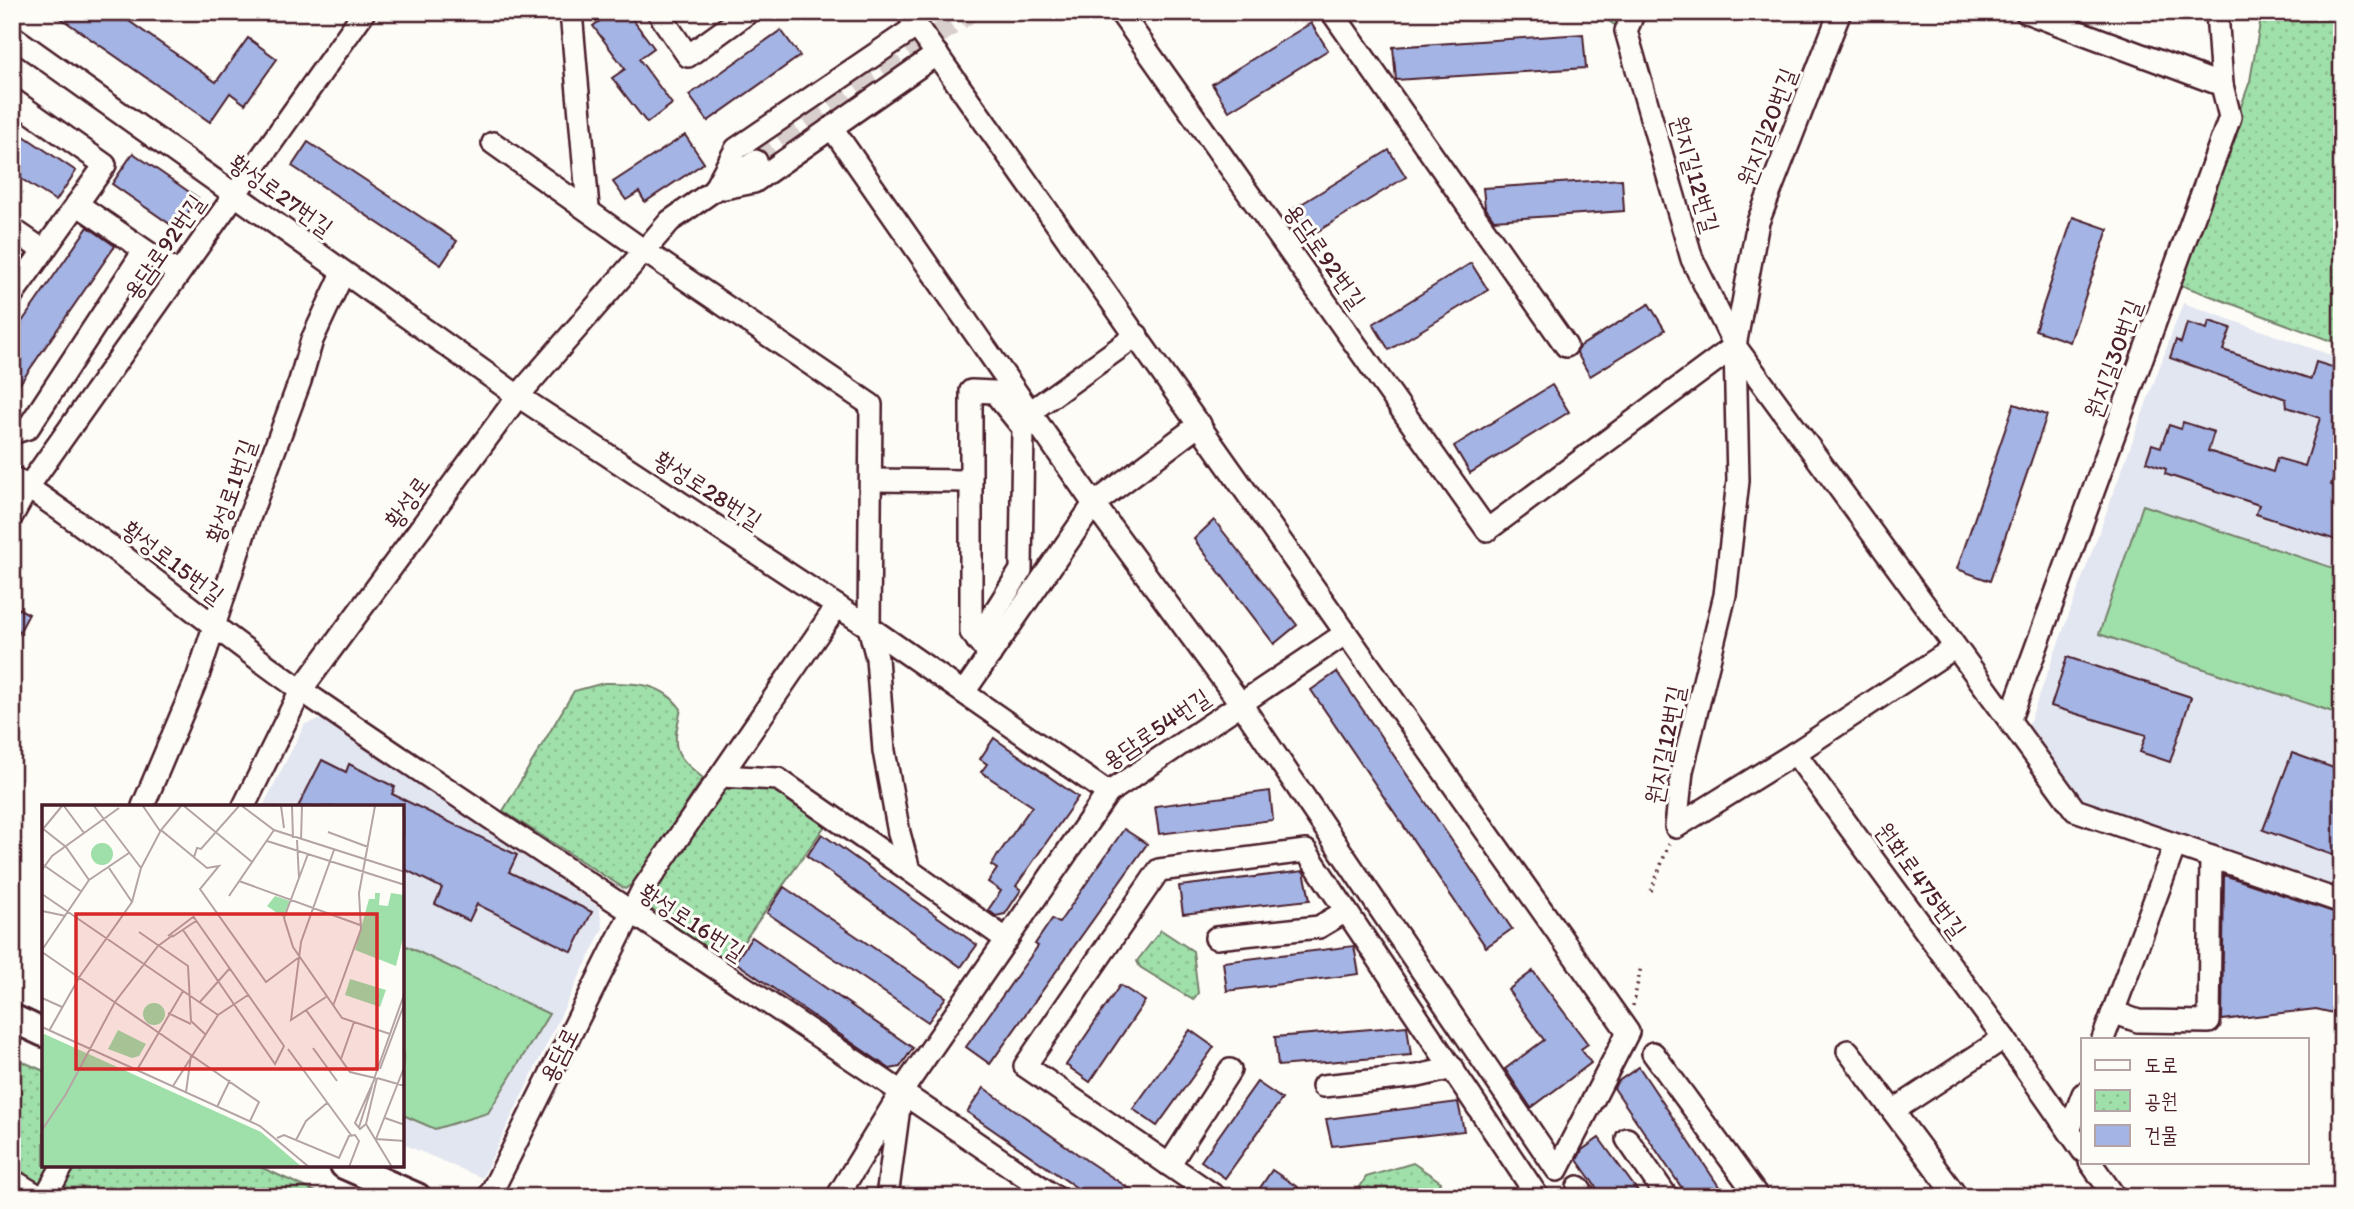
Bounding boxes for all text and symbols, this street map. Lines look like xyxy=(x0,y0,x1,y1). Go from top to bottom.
street label: 원지길20번길 xyxy=(1731,64,1802,190)
street label: 원지길12번길 xyxy=(1665,112,1726,236)
street label: 황성로27번길 xyxy=(224,147,339,242)
street label: 용담로92번길 xyxy=(117,189,210,305)
street label: 용담로92번길 xyxy=(1279,198,1372,314)
street label: 원지길30번길 xyxy=(2078,295,2147,422)
street label: 황성로1번길 xyxy=(199,435,262,546)
street label: 황성로28번길 xyxy=(649,444,767,535)
street label: 황성로 xyxy=(378,470,435,534)
street label: 황성로15번길 xyxy=(117,514,230,609)
street label: 용담로54번길 xyxy=(1096,682,1215,775)
street label: 원지길12번길 xyxy=(1639,683,1690,807)
inset map xyxy=(42,805,404,1167)
street label: 원화로475번길 xyxy=(1870,816,1973,943)
street label: 황성로16번길 xyxy=(634,877,751,967)
street label: 용담로 xyxy=(533,1022,584,1087)
legend xyxy=(2081,1038,2308,1164)
text: 도로 xyxy=(2144,1052,2178,1077)
text: 공원 xyxy=(2144,1088,2178,1113)
text: 건물 xyxy=(2144,1122,2178,1147)

